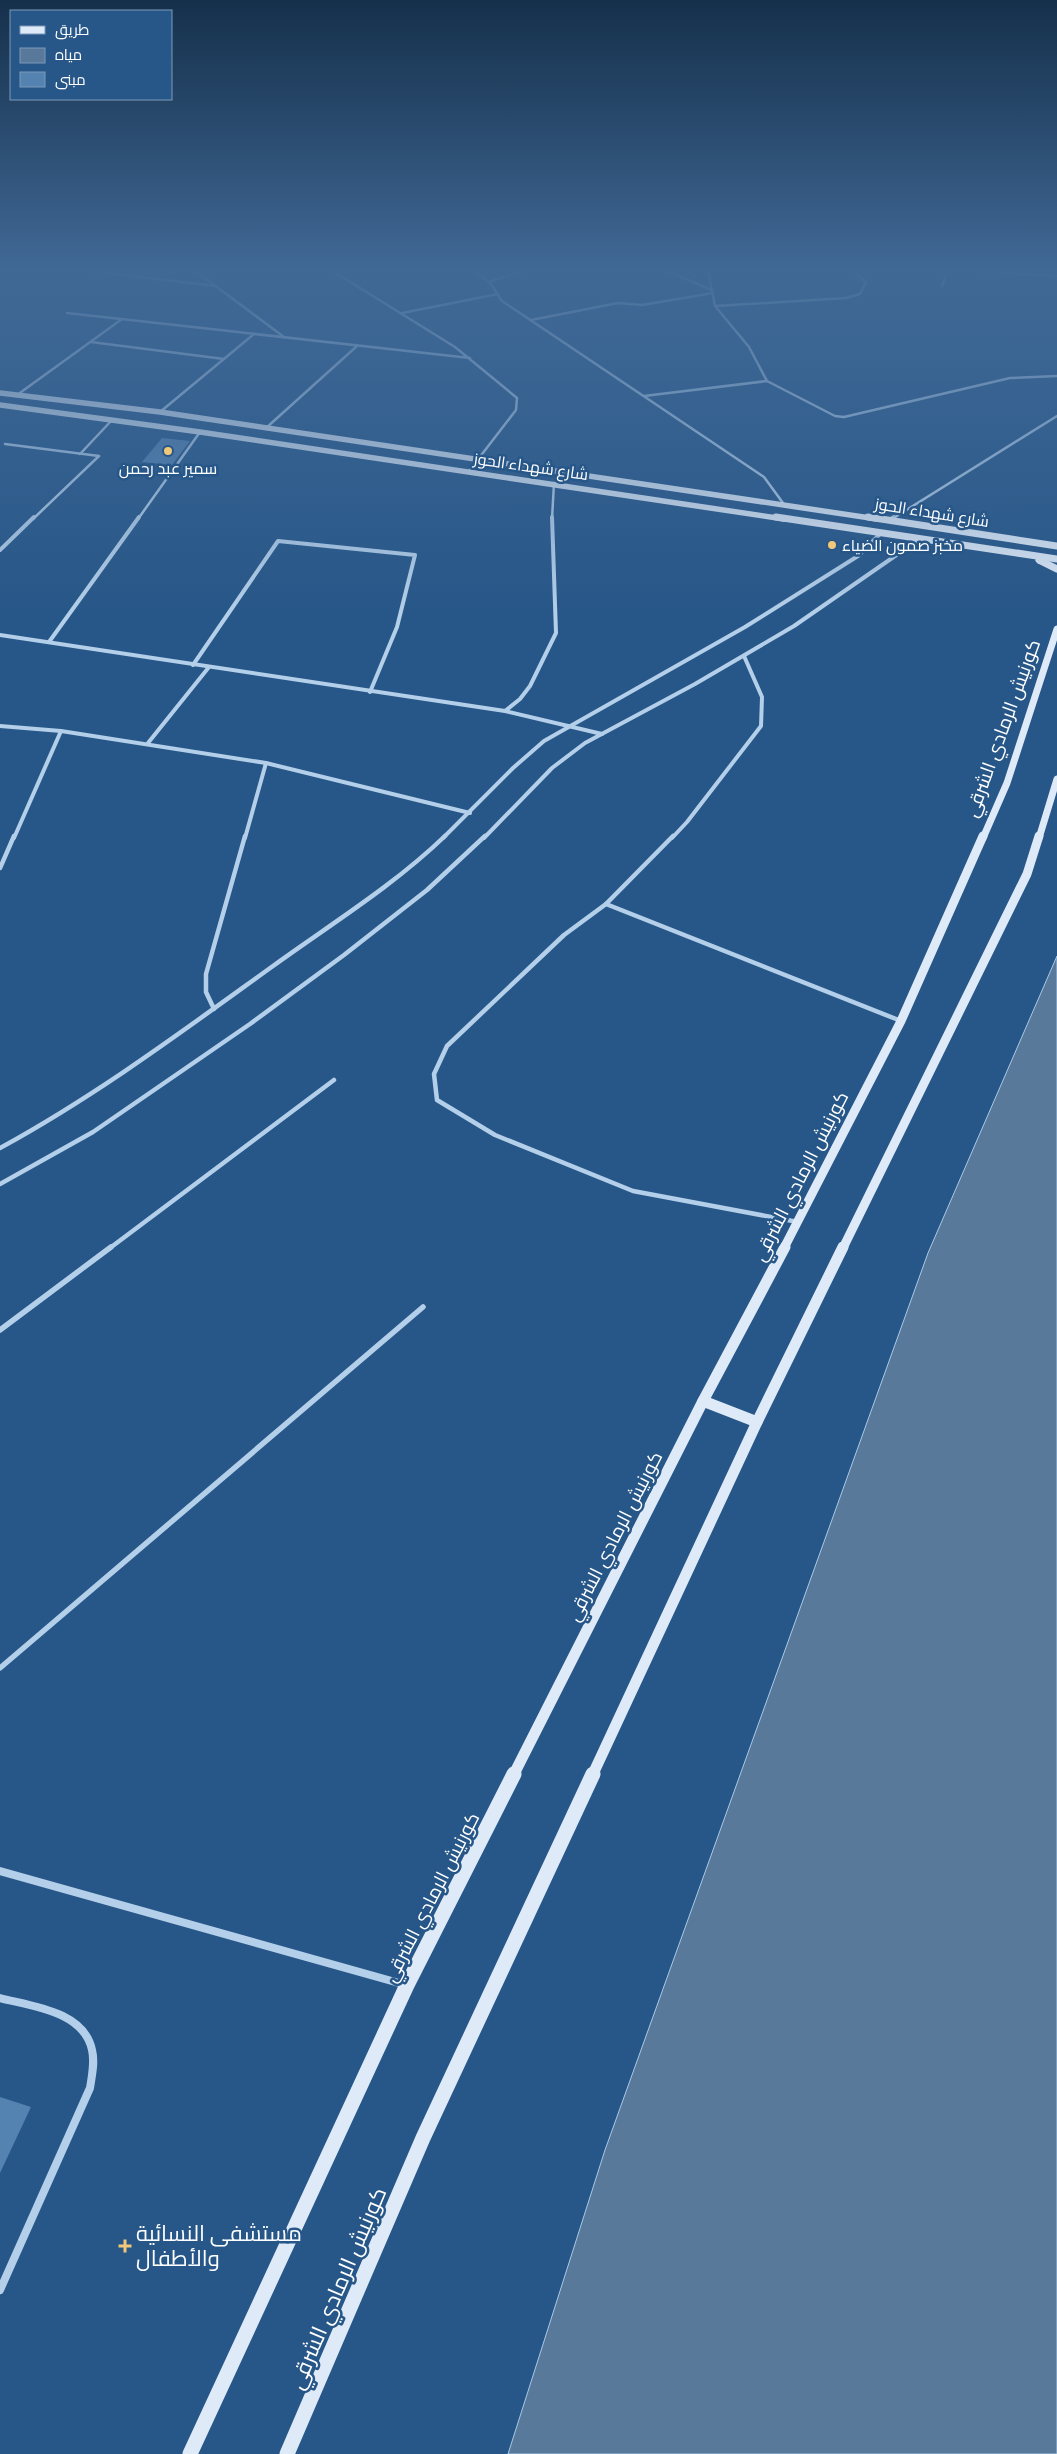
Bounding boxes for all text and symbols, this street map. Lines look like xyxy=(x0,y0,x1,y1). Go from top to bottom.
legend xyxy=(10,10,172,100)
text: طريق xyxy=(55,21,89,40)
text: مياه xyxy=(55,46,82,64)
text: مبنى xyxy=(55,71,86,90)
marker: سمير عبد رحمن xyxy=(162,445,174,457)
street label: شارع شهداء الحوز xyxy=(471,449,589,486)
place label: سمير عبد رحمن xyxy=(119,459,217,479)
street label: شارع شهداء الحوز xyxy=(872,494,990,533)
place label: مخبز صمون الضياء xyxy=(842,536,963,556)
marker: مخبز صمون الضياء xyxy=(826,539,838,551)
street label: كورنيش الرمادي الشرقي xyxy=(960,636,1048,821)
street label: كورنيش الرمادي الشرقي xyxy=(748,1088,856,1266)
street label: كورنيش الرمادي الشرقي xyxy=(562,1448,670,1626)
street label: كورنيش الرمادي الشرقي xyxy=(379,1809,487,1987)
street label: كورنيش الرمادي الشرقي xyxy=(283,2183,395,2395)
place label: مستشفى النسائية والأطفال xyxy=(136,2220,302,2272)
marker: مستشفى النسائية والأطفال xyxy=(118,2239,132,2253)

